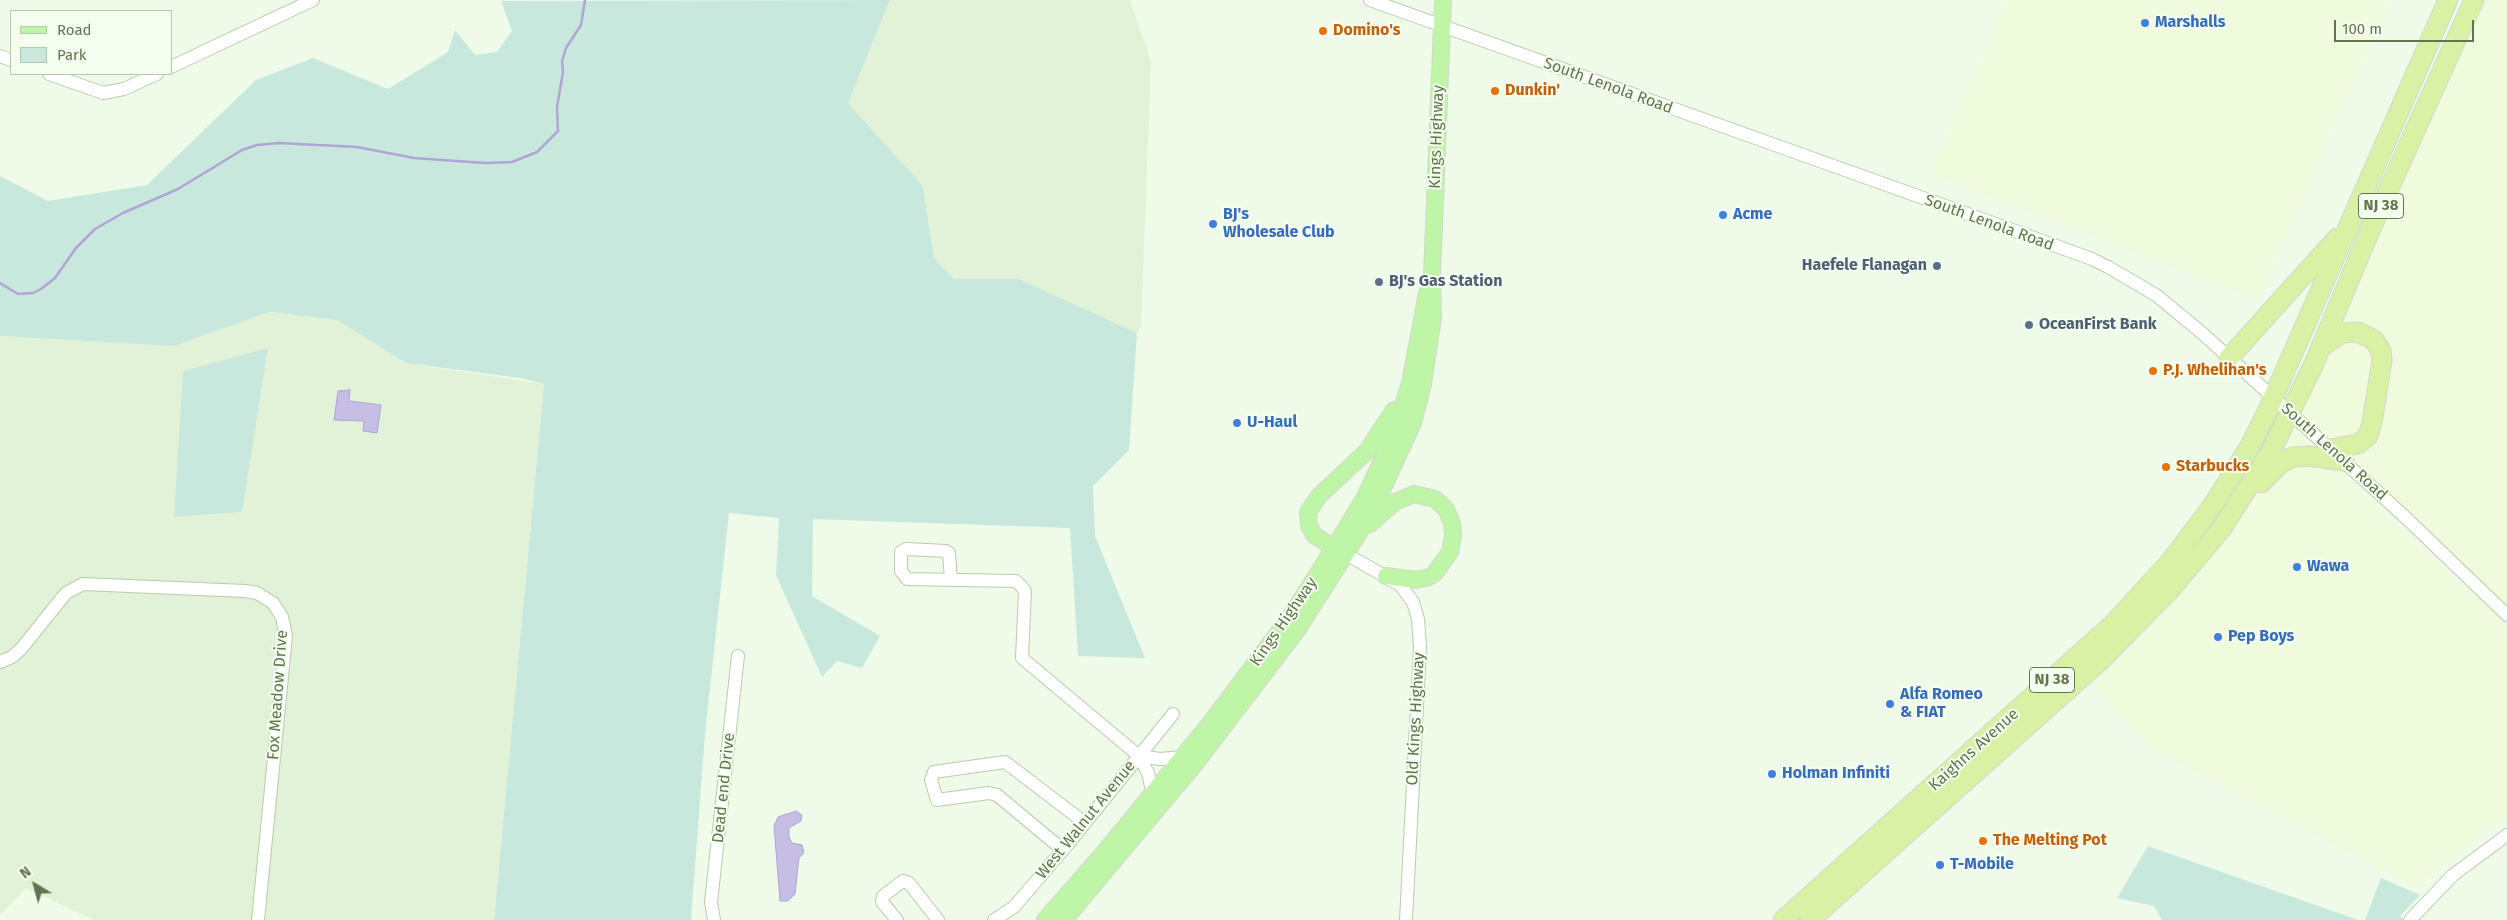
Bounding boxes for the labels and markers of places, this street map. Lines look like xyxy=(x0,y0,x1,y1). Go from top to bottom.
place label: Marshalls xyxy=(2155,13,2225,33)
marker: Marshalls xyxy=(2139,17,2151,29)
place label: Domino's xyxy=(1333,21,1401,41)
marker: Domino's xyxy=(1317,25,1329,37)
place label: Dunkin' xyxy=(1505,81,1560,101)
marker: Dunkin' xyxy=(1489,85,1501,97)
place label: BJ's Wholesale Club xyxy=(1223,205,1335,243)
place label: Acme xyxy=(1733,205,1772,225)
marker: Acme xyxy=(1717,209,1729,221)
marker: BJ's Wholesale Club xyxy=(1207,218,1219,230)
place label: Haefele Flanagan xyxy=(1802,256,1927,276)
marker: Haefele Flanagan xyxy=(1931,260,1943,272)
place label: BJ's Gas Station xyxy=(1389,272,1502,292)
marker: BJ's Gas Station xyxy=(1373,276,1385,288)
place label: OceanFirst Bank xyxy=(2039,315,2157,335)
marker: OceanFirst Bank xyxy=(2023,319,2035,331)
place label: P.J. Whelihan's xyxy=(2163,361,2267,381)
marker: P.J. Whelihan's xyxy=(2147,365,2159,377)
place label: U-Haul xyxy=(1247,413,1297,433)
marker: U-Haul xyxy=(1231,417,1243,429)
place label: Starbucks xyxy=(2176,457,2249,477)
marker: Starbucks xyxy=(2160,461,2172,473)
place label: Wawa xyxy=(2307,557,2349,577)
marker: Wawa xyxy=(2291,561,2303,573)
place label: Pep Boys xyxy=(2228,627,2294,647)
marker: Pep Boys xyxy=(2212,631,2224,643)
place label: Alfa Romeo & FIAT xyxy=(1900,685,1983,723)
marker: Alfa Romeo & FIAT xyxy=(1884,698,1896,710)
place label: Holman Infiniti xyxy=(1782,764,1890,784)
marker: Holman Infiniti xyxy=(1766,768,1778,780)
place label: The Melting Pot xyxy=(1993,831,2107,851)
marker: The Melting Pot xyxy=(1977,835,1989,847)
place label: T-Mobile xyxy=(1950,855,2014,875)
marker: T-Mobile xyxy=(1934,859,1946,871)

